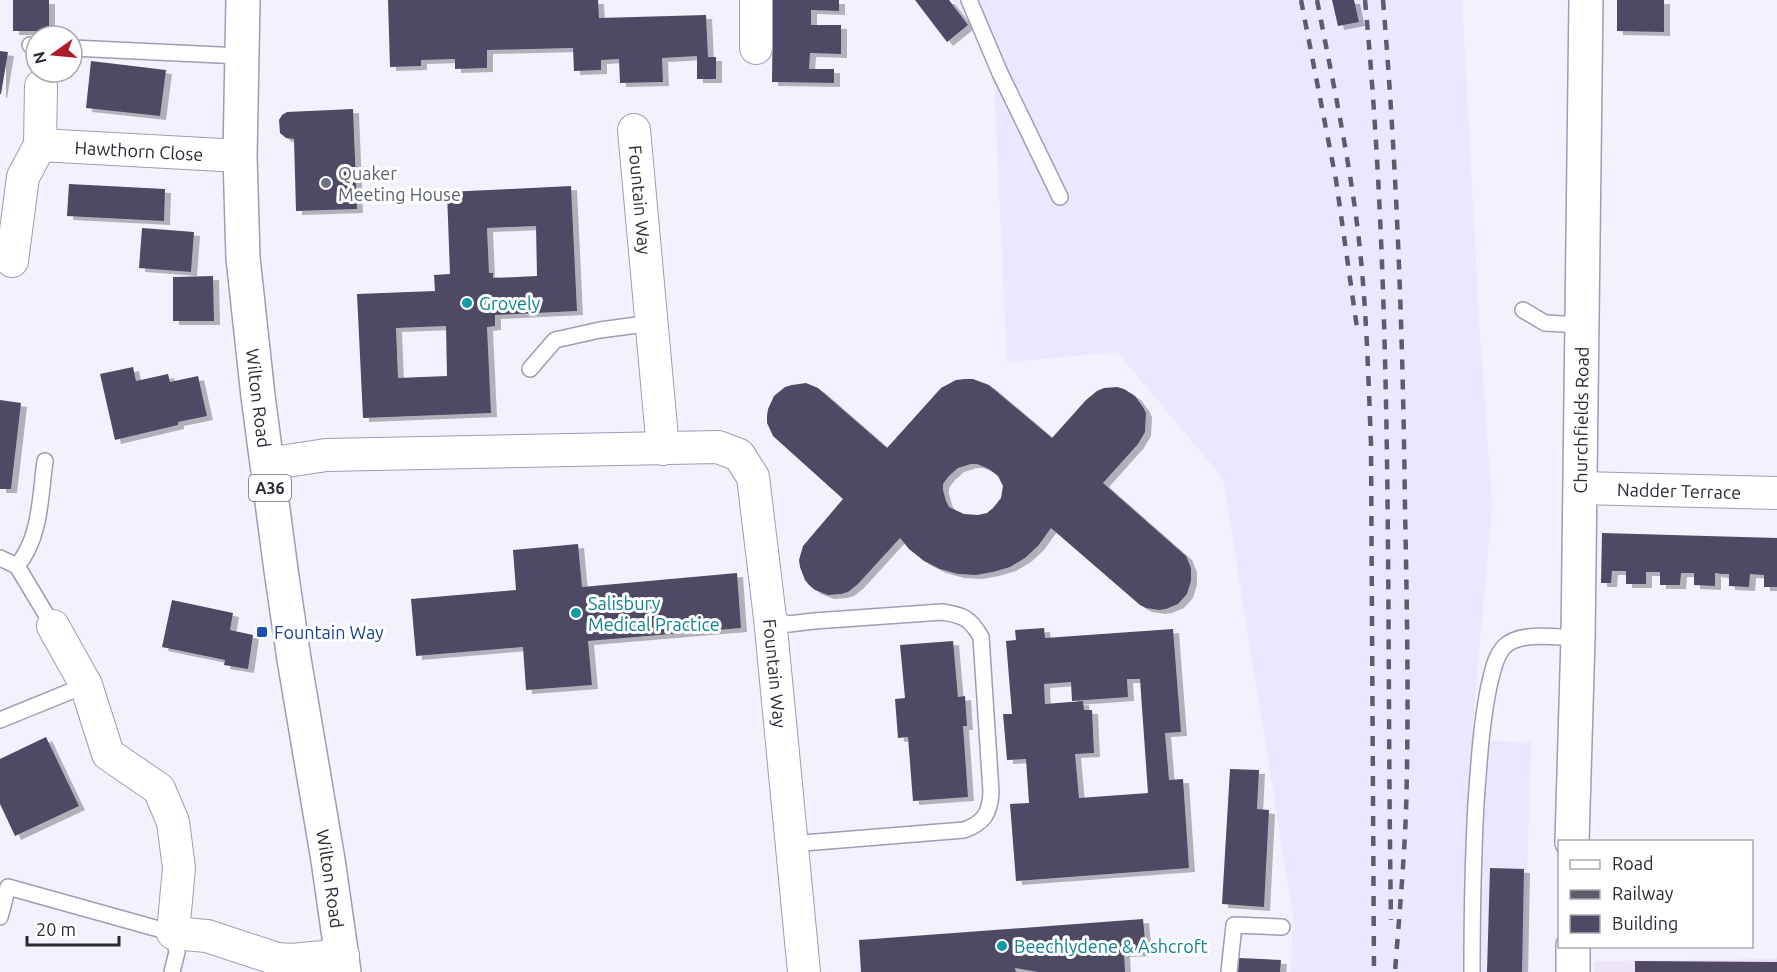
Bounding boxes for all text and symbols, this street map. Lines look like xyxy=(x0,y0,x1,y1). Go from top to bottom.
north arrow xyxy=(24,24,84,84)
text: N xyxy=(29,50,50,66)
street label: Hawthorn Close xyxy=(74,137,204,164)
street label: Fountain Way xyxy=(625,144,655,256)
place label: Quaker Meeting House xyxy=(338,163,461,204)
marker: Quaker Meeting House xyxy=(319,176,333,190)
place label: Grovely xyxy=(479,293,541,313)
marker: Grovely xyxy=(460,296,474,310)
street label: Churchfields Road xyxy=(1570,347,1592,494)
street label: Wilton Road xyxy=(243,348,275,449)
road number: A36 xyxy=(249,475,291,501)
street label: Nadder Terrace xyxy=(1617,479,1741,502)
place label: Salisbury Medical Practice xyxy=(588,593,720,634)
marker: Salisbury Medical Practice xyxy=(569,606,583,620)
street label: Fountain Way xyxy=(760,618,791,729)
place label: Fountain Way xyxy=(274,622,384,642)
marker: Fountain Way xyxy=(255,625,269,639)
street label: Wilton Road xyxy=(313,828,348,929)
legend xyxy=(1558,840,1753,948)
text: Road xyxy=(1612,853,1654,873)
text: Railway xyxy=(1612,883,1674,903)
scale bar xyxy=(27,909,118,947)
text: Building xyxy=(1612,913,1678,933)
text: 20 m xyxy=(36,919,76,939)
place label: Beechlydene & Ashcroft xyxy=(1014,936,1208,956)
marker: Beechlydene & Ashcroft xyxy=(995,939,1009,953)

